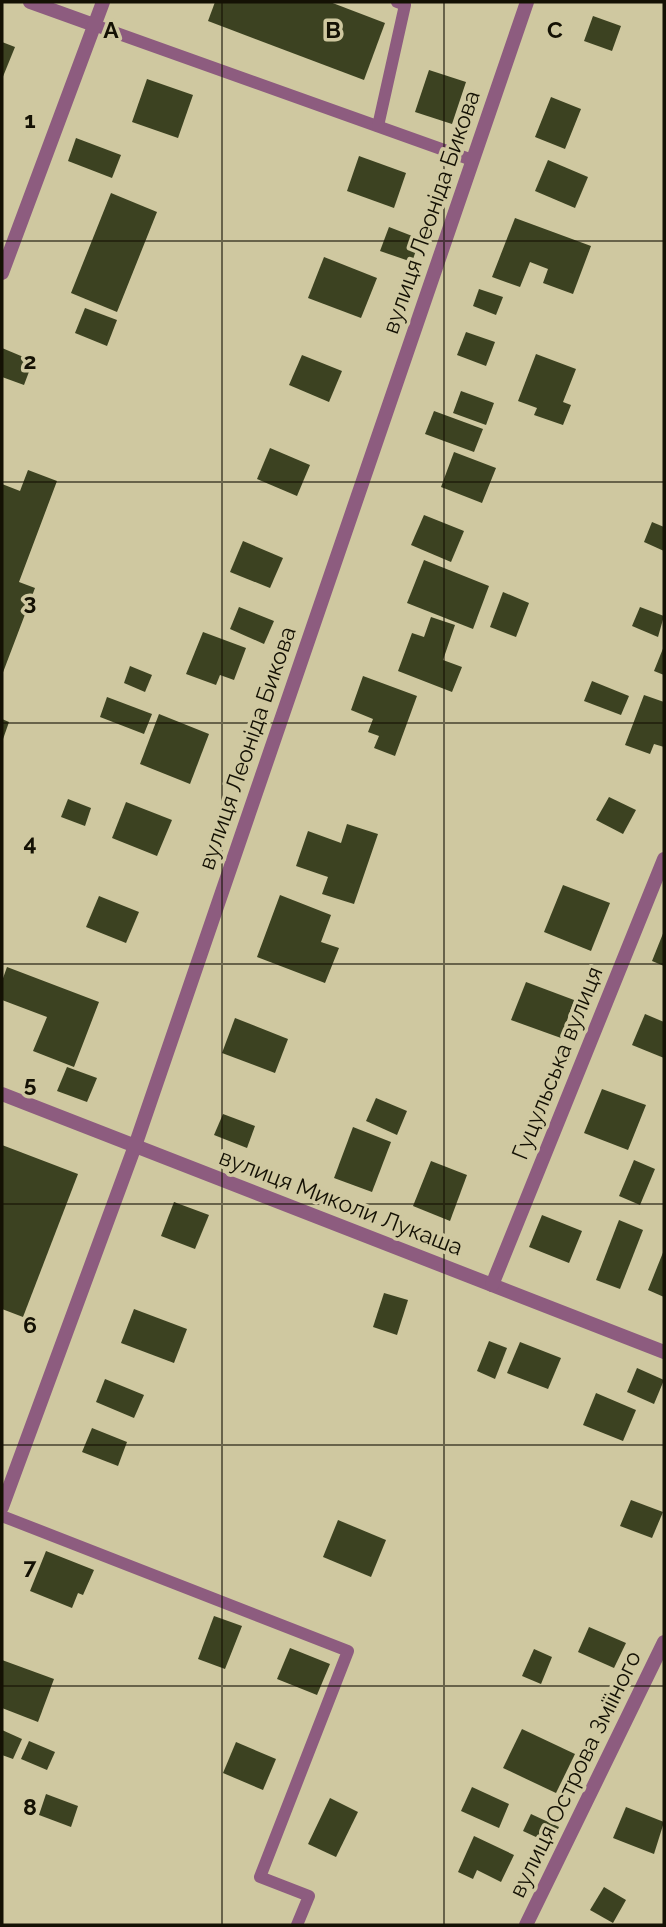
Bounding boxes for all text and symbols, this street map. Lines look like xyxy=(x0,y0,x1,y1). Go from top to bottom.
text: A xyxy=(103,16,119,43)
text: B xyxy=(325,16,341,43)
text: C xyxy=(547,16,563,43)
street label: вулиця Леоніда Бикова xyxy=(376,87,485,337)
text: 1 xyxy=(24,106,36,133)
text: 2 xyxy=(24,347,36,374)
text: 3 xyxy=(24,588,36,615)
street label: вулиця Леоніда Бикова xyxy=(192,623,301,873)
text: 4 xyxy=(23,829,37,856)
street label: Гуцульська вулиця xyxy=(506,963,608,1163)
text: 5 xyxy=(24,1070,37,1097)
street label: вулиця Миколи Лукаша xyxy=(216,1143,467,1260)
text: 6 xyxy=(23,1311,37,1338)
text: 7 xyxy=(24,1552,37,1579)
street label: вулиця Острова Зміїного xyxy=(503,1646,646,1901)
text: 8 xyxy=(23,1793,37,1820)

